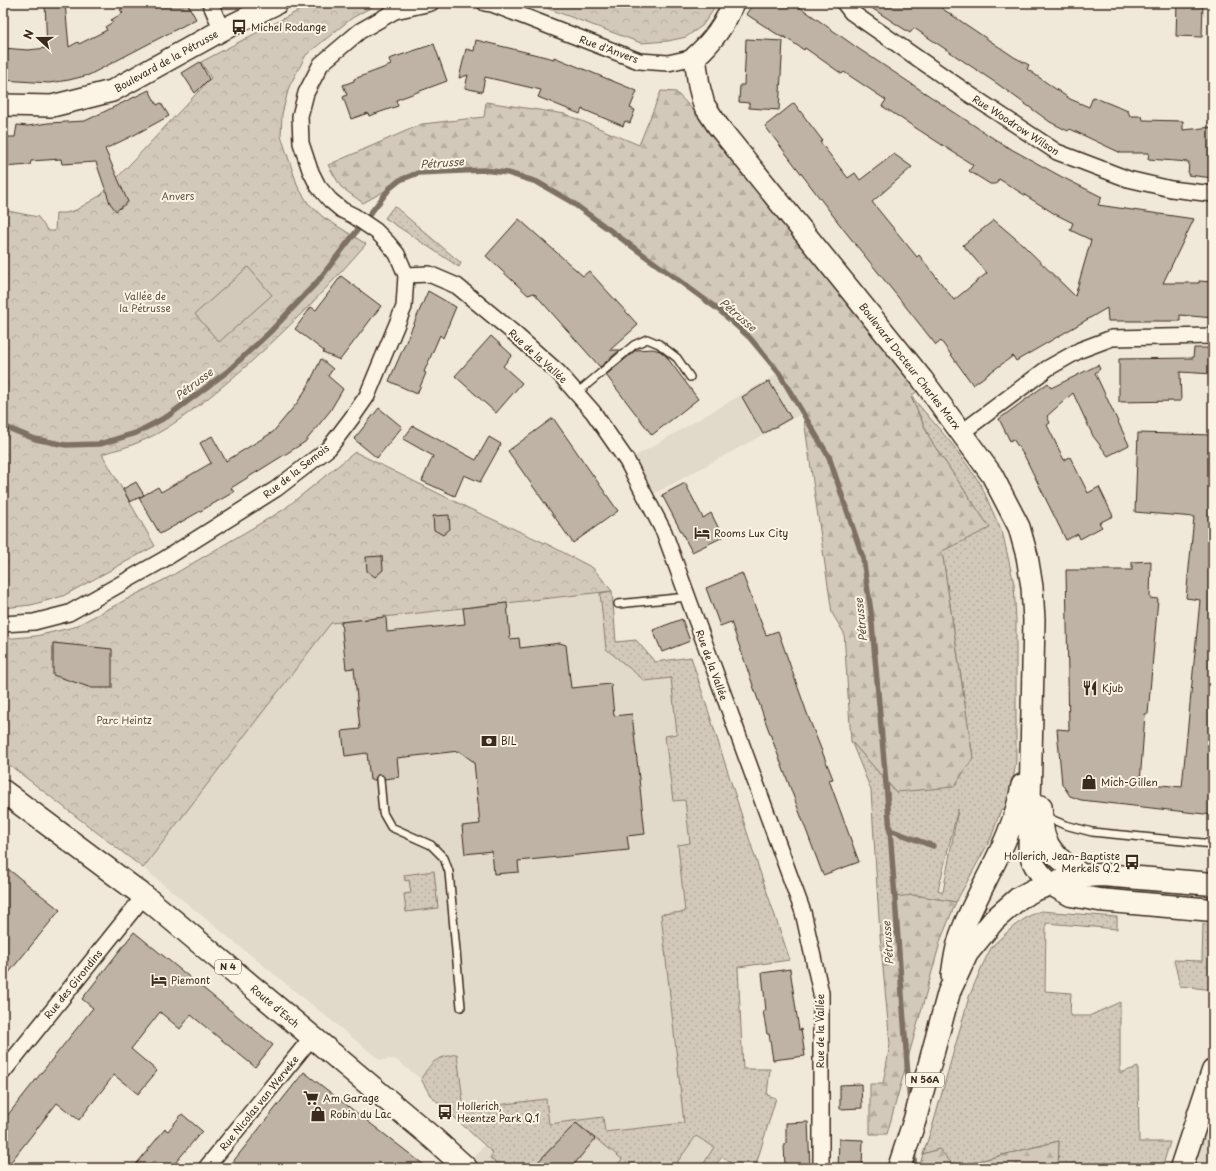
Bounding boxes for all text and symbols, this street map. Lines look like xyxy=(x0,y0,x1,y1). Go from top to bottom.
north arrow xyxy=(18,18,58,58)
bus stop icon: Michel Rodange xyxy=(230,18,248,36)
place label: Michel Rodange xyxy=(251,19,327,34)
street label: Boulevard de la Pétrusse xyxy=(111,26,220,95)
text: N xyxy=(19,27,38,41)
street label: Rue d'Anvers xyxy=(578,31,641,66)
street label: Rue Woodrow Wilson xyxy=(970,91,1063,158)
water label: Pétrusse xyxy=(420,152,466,173)
park label: Anvers xyxy=(162,188,195,203)
park label: Vallée de la Pétrusse xyxy=(119,288,171,315)
water label: Pétrusse xyxy=(716,294,761,336)
street label: Boulevard Docteur Charles Marx xyxy=(856,299,965,432)
street label: Rue de la Vallée xyxy=(506,325,571,386)
water label: Pétrusse xyxy=(171,363,217,404)
street label: Rue de la Semois xyxy=(259,440,332,501)
hotel icon: Rooms Lux City xyxy=(693,524,711,542)
place label: Rooms Lux City xyxy=(714,525,788,540)
water label: Pétrusse xyxy=(850,596,871,643)
street label: Rue de la Vallée xyxy=(693,627,732,703)
restaurant icon: Kjub xyxy=(1081,679,1099,697)
place label: Kjub xyxy=(1102,680,1124,695)
park label: Parc Heintz xyxy=(96,712,152,727)
bank icon: BIL xyxy=(480,732,498,750)
place label: BIL xyxy=(501,733,517,748)
shop icon: Mich-Gillen xyxy=(1080,773,1098,791)
place label: Mich-Gillen xyxy=(1101,774,1158,789)
place label: Hollerich, Jean-Baptiste Merkels Q.2 xyxy=(1004,848,1120,875)
bus stop icon: Hollerich, Jean-Baptiste Merkels Q.2 xyxy=(1123,853,1141,871)
water label: Pétrusse xyxy=(877,919,898,965)
street label: Rue des Girondins xyxy=(40,946,106,1022)
road number: N 4 xyxy=(215,960,241,974)
hotel icon: Piemont xyxy=(150,971,168,989)
place label: Piemont xyxy=(171,972,210,987)
street label: Route d'Esch xyxy=(248,981,303,1031)
street label: Rue de la Vallée xyxy=(812,993,827,1068)
street label: Rue Nicolas van Werveke xyxy=(216,1052,302,1153)
road number: N 56A xyxy=(906,1073,944,1087)
supermarket icon: Am Garage xyxy=(302,1089,320,1107)
place label: Am Garage xyxy=(323,1090,379,1105)
place label: Hollerich, Heentze Park Q.1 xyxy=(457,1098,539,1125)
bus stop icon: Hollerich, Heentze Park Q.1 xyxy=(436,1103,454,1121)
shop icon: Robin du Lac xyxy=(309,1105,327,1123)
place label: Robin du Lac xyxy=(330,1106,392,1121)

